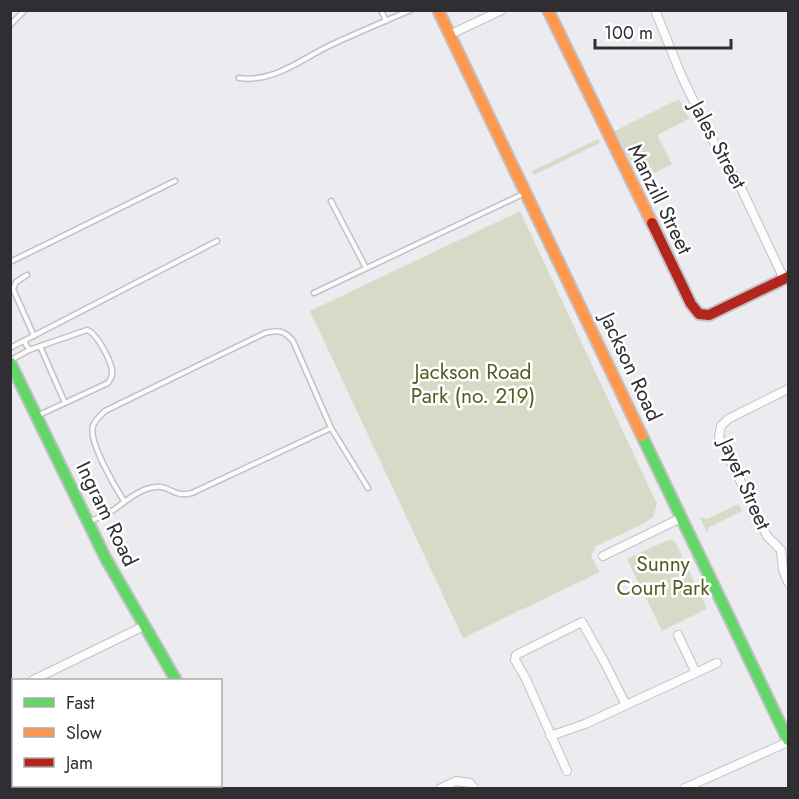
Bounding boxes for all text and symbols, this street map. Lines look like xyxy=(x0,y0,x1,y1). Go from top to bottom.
scale bar xyxy=(595,12,732,50)
text: 100 m xyxy=(604,20,653,46)
street label: Jales Street xyxy=(681,93,754,194)
street label: Manzill Street xyxy=(620,139,700,259)
street label: Jackson Road xyxy=(591,305,669,426)
park label: Jackson Road Park (no. 219) xyxy=(411,357,535,411)
street label: Jayef Street xyxy=(710,431,778,535)
street label: Ingram Road xyxy=(69,456,145,572)
park label: Sunny Court Park xyxy=(617,549,710,603)
legend xyxy=(12,679,222,787)
text: Fast xyxy=(66,690,95,716)
text: Slow xyxy=(66,720,103,746)
text: Jam xyxy=(64,750,93,776)

